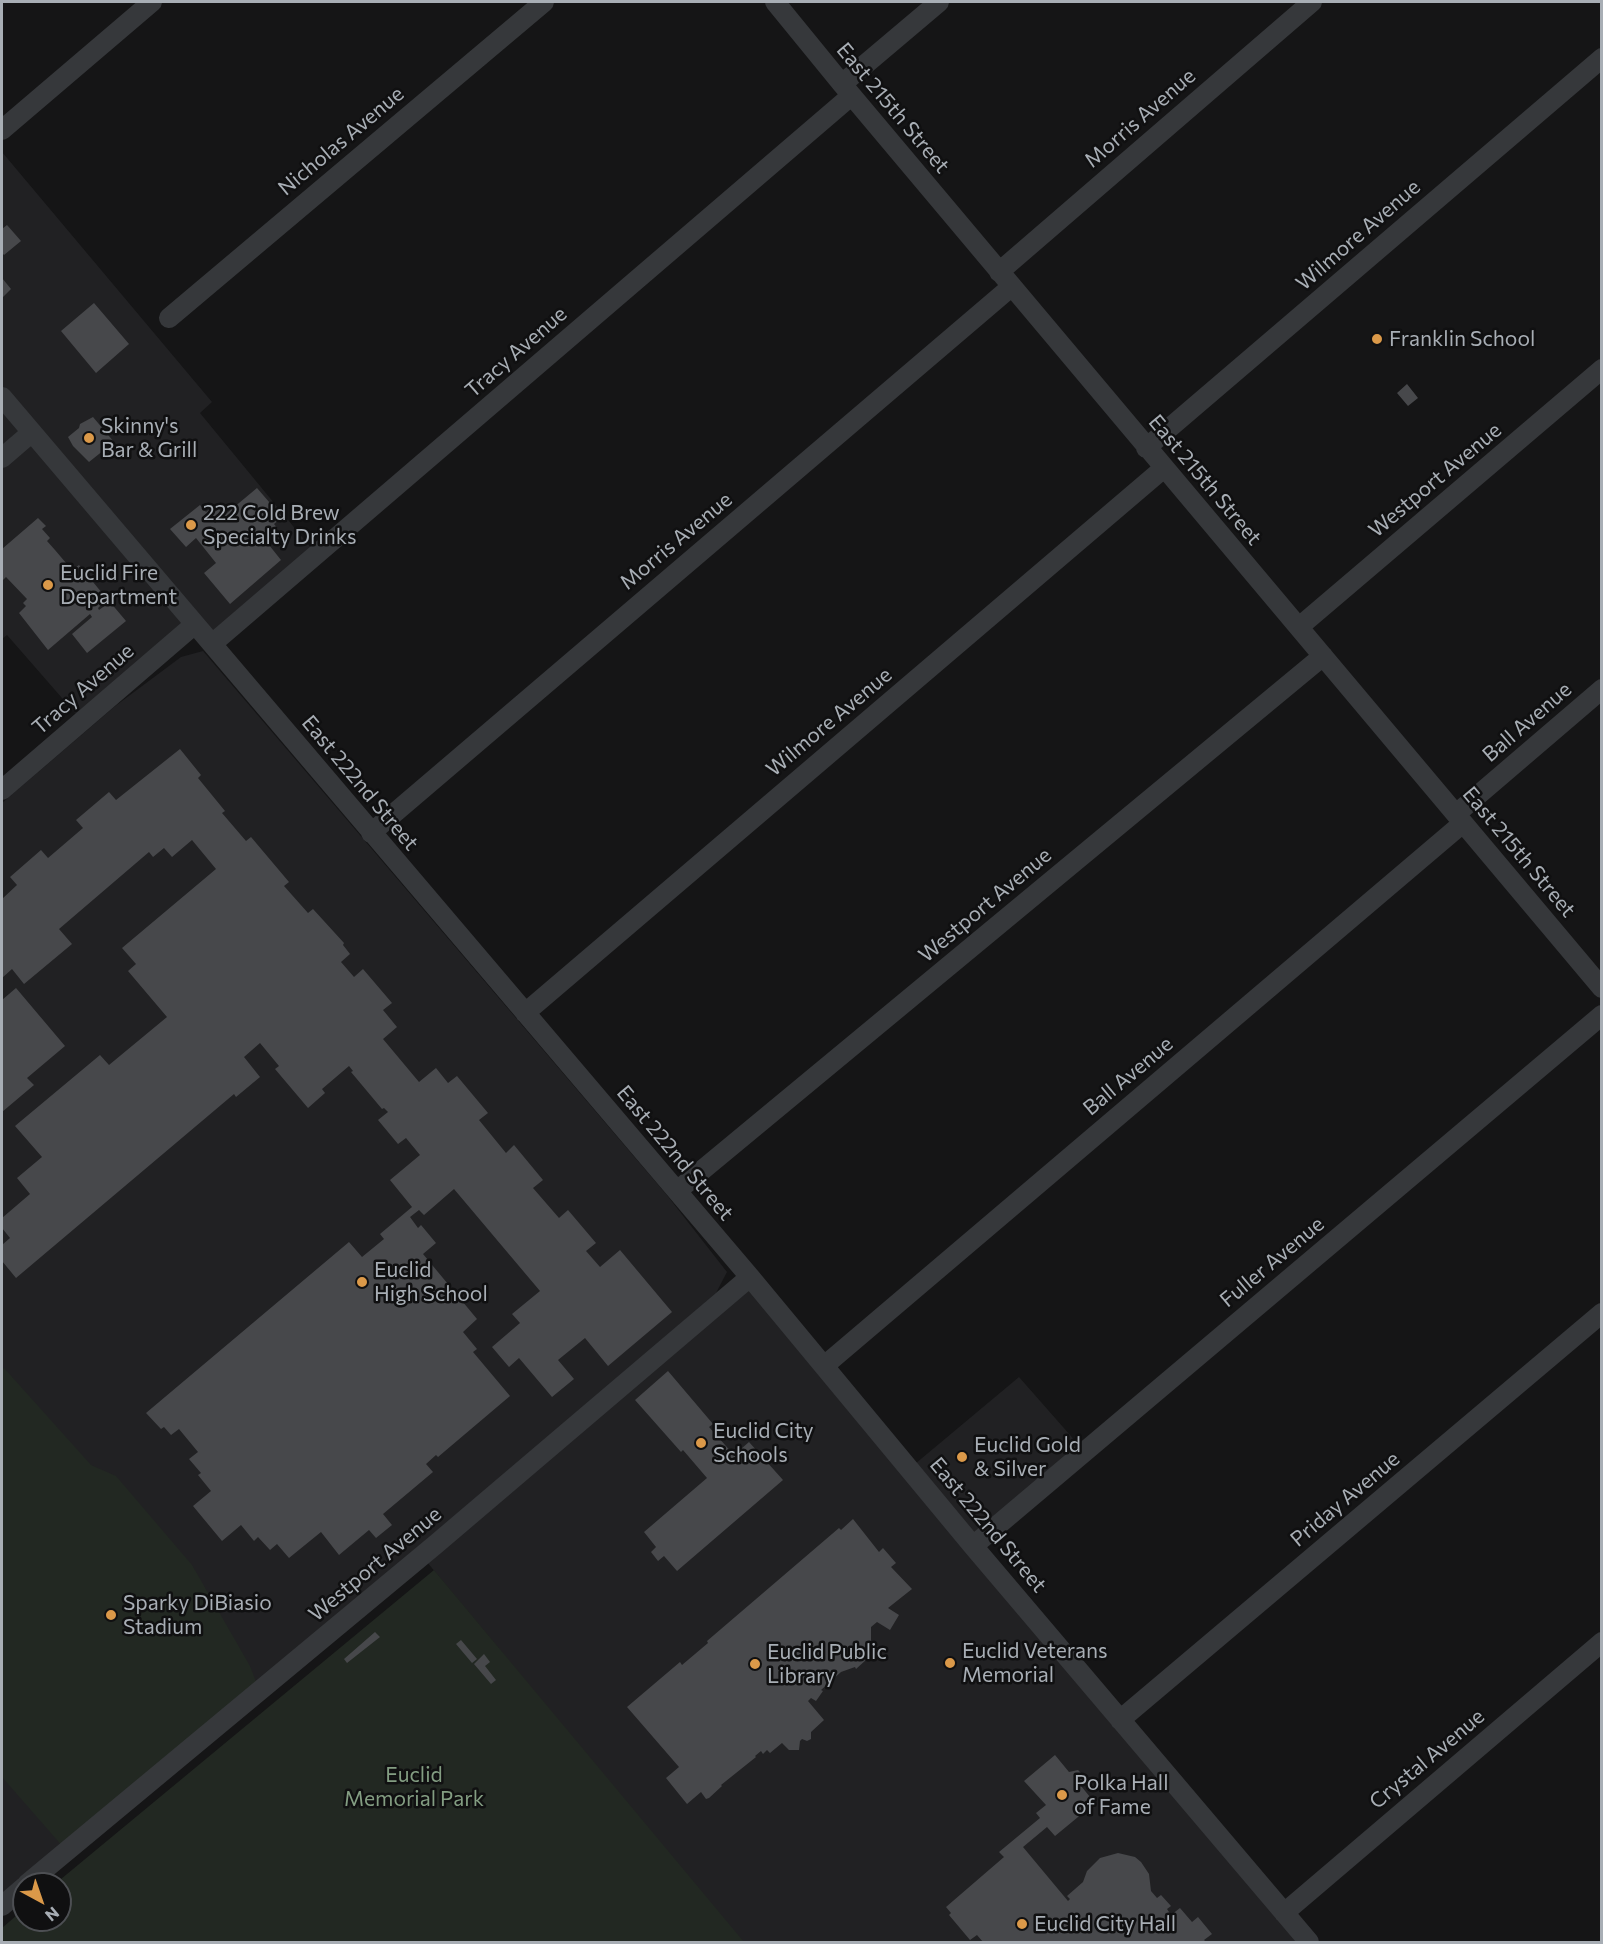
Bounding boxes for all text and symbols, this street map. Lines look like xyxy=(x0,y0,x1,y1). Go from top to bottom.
street label: East 215th Street xyxy=(831,38,955,178)
street label: Morris Avenue xyxy=(1080,63,1200,173)
street label: Nicholas Avenue xyxy=(273,81,409,201)
street label: Wilmore Avenue xyxy=(1291,174,1425,296)
street label: Tracy Avenue xyxy=(460,301,572,403)
place label: Franklin School xyxy=(1389,326,1535,352)
marker: Franklin School xyxy=(1370,332,1384,346)
street label: East 215th Street xyxy=(1143,410,1267,550)
place label: Skinny's Bar & Grill xyxy=(101,413,197,463)
street label: Westport Avenue xyxy=(1364,417,1506,543)
marker: Skinny's Bar & Grill xyxy=(82,431,96,445)
street label: Morris Avenue xyxy=(615,487,737,595)
place label: 222 Cold Brew Specialty Drinks xyxy=(203,500,357,550)
marker: 222 Cold Brew Specialty Drinks xyxy=(184,518,198,532)
place label: Euclid Fire Department xyxy=(60,560,177,610)
marker: Euclid Fire Department xyxy=(41,578,55,592)
street label: Tracy Avenue xyxy=(27,638,139,740)
street label: Wilmore Avenue xyxy=(761,662,897,782)
street label: Ball Avenue xyxy=(1478,677,1576,767)
street label: East 222nd Street xyxy=(296,711,424,855)
street label: East 215th Street xyxy=(1457,782,1581,922)
street label: Westport Avenue xyxy=(914,842,1056,968)
street label: Ball Avenue xyxy=(1078,1031,1178,1121)
street label: East 222nd Street xyxy=(611,1081,739,1225)
street label: Fuller Avenue xyxy=(1215,1211,1329,1313)
place label: Euclid High School xyxy=(374,1257,488,1307)
marker: Euclid High School xyxy=(355,1275,369,1289)
place label: Euclid City Schools xyxy=(713,1418,814,1468)
place label: Euclid Gold & Silver xyxy=(974,1432,1081,1482)
marker: Euclid City Schools xyxy=(694,1436,708,1450)
street label: Priday Avenue xyxy=(1285,1446,1405,1552)
marker: Euclid Gold & Silver xyxy=(955,1450,969,1464)
street label: East 222nd Street xyxy=(924,1453,1052,1597)
street label: Westport Avenue xyxy=(304,1501,446,1627)
place label: Sparky DiBiasio Stadium xyxy=(123,1590,272,1640)
marker: Sparky DiBiasio Stadium xyxy=(104,1608,118,1622)
place label: Euclid Veterans Memorial xyxy=(962,1638,1108,1688)
place label: Euclid Public Library xyxy=(767,1639,887,1689)
marker: Euclid Veterans Memorial xyxy=(943,1656,957,1670)
marker: Euclid Public Library xyxy=(748,1657,762,1671)
street label: Crystal Avenue xyxy=(1365,1704,1489,1814)
park label: Euclid Memorial Park xyxy=(344,1762,484,1812)
place label: Polka Hall of Fame xyxy=(1074,1770,1168,1820)
marker: Polka Hall of Fame xyxy=(1055,1788,1069,1802)
north arrow xyxy=(12,1872,72,1932)
text: N xyxy=(42,1904,63,1926)
place label: Euclid City Hall xyxy=(1034,1911,1176,1937)
marker: Euclid City Hall xyxy=(1015,1917,1029,1931)

